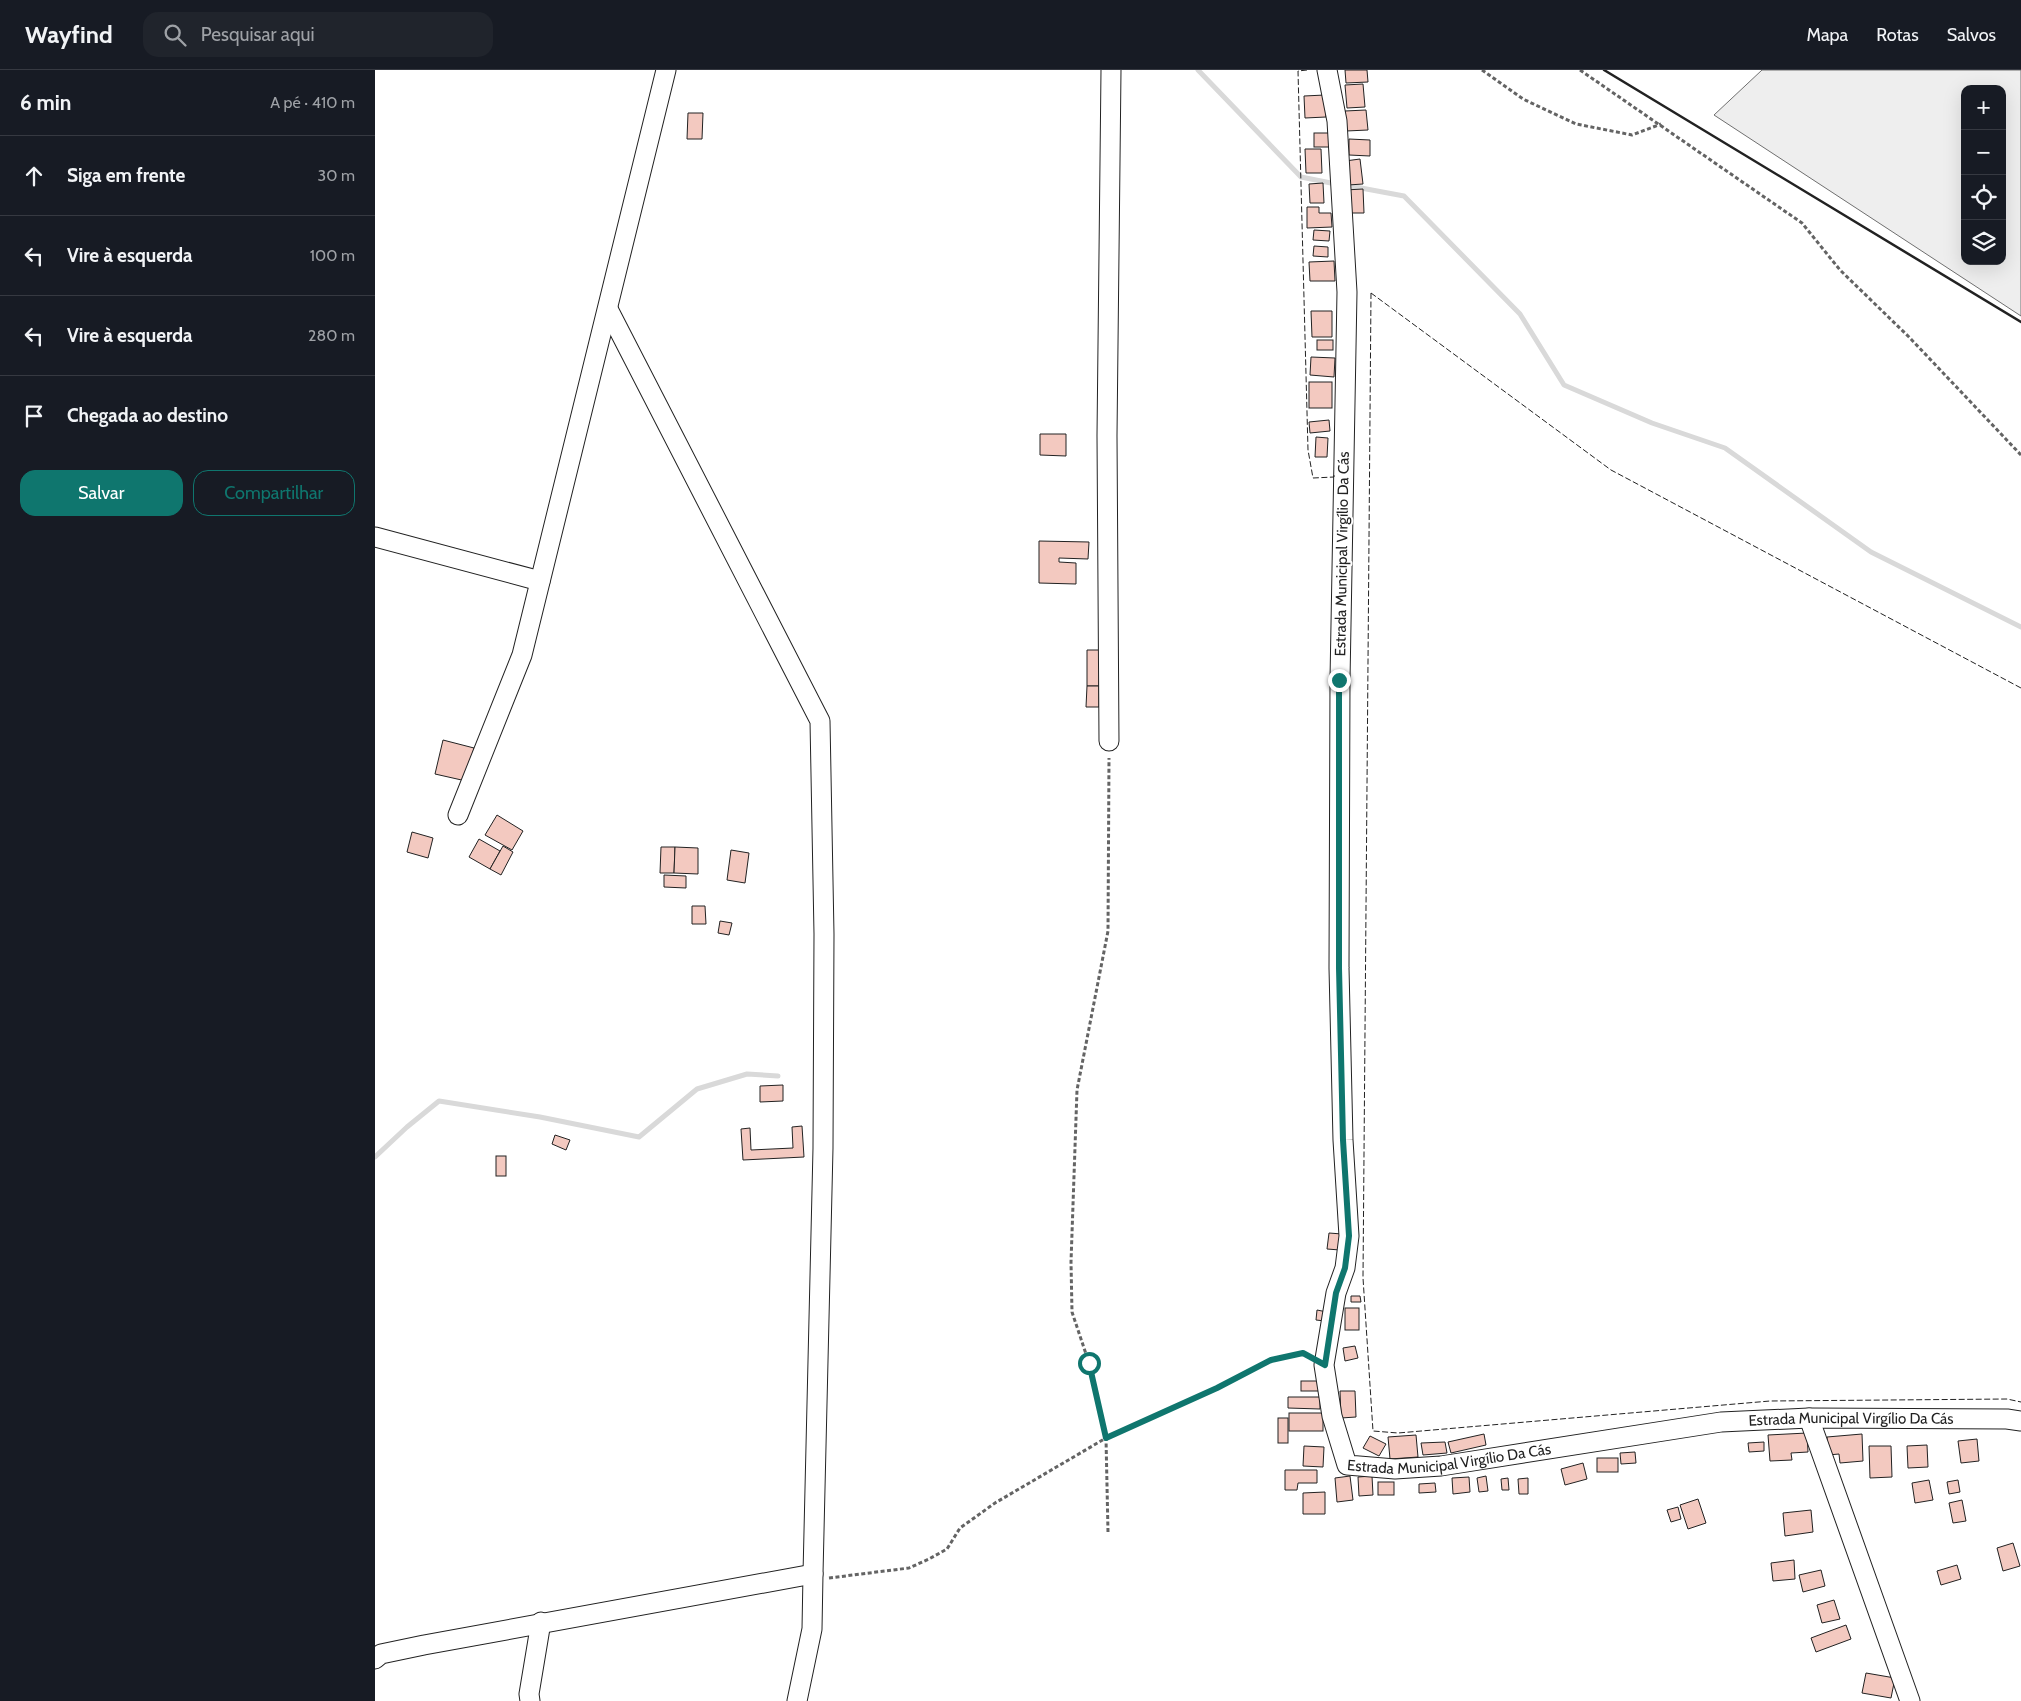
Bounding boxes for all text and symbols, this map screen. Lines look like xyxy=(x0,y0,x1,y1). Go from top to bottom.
search box xyxy=(143,12,493,57)
text: Wayfind xyxy=(25,20,113,49)
icon: search xyxy=(161,21,189,49)
text: Pesquisar aqui xyxy=(201,23,314,46)
text: Mapa xyxy=(1806,24,1848,46)
text: Rotas xyxy=(1876,24,1919,46)
text: Salvos xyxy=(1947,24,1996,46)
map controls xyxy=(1961,85,2006,265)
button: + xyxy=(1961,85,2006,130)
text: 6 min xyxy=(20,90,71,115)
text: A pé · 410 m xyxy=(270,93,355,112)
button: − xyxy=(1961,130,2006,175)
icon: ahead xyxy=(20,162,48,190)
text: Siga em frente xyxy=(67,164,185,187)
text: 30 m xyxy=(318,166,355,185)
button: locate xyxy=(1961,175,2006,220)
button: layers xyxy=(1961,220,2006,265)
icon: left xyxy=(20,242,48,270)
text: Vire à esquerda xyxy=(67,244,193,267)
text: 100 m xyxy=(310,246,355,265)
icon: left xyxy=(20,322,48,350)
text: Vire à esquerda xyxy=(67,324,193,347)
text: 280 m xyxy=(308,326,355,345)
icon: arrive xyxy=(20,402,48,430)
text: Chegada ao destino xyxy=(67,404,228,427)
street label: Estrada Municipal Virgílio Da Cás xyxy=(1331,451,1353,657)
button: Salvar xyxy=(20,470,183,516)
button: Compartilhar xyxy=(193,470,355,516)
route end xyxy=(1328,669,1351,692)
route start xyxy=(1078,1352,1101,1375)
street label: Estrada Municipal Virgílio Da Cás xyxy=(1748,1409,1954,1430)
street label: Estrada Municipal Virgílio Da Cás xyxy=(1346,1440,1552,1478)

